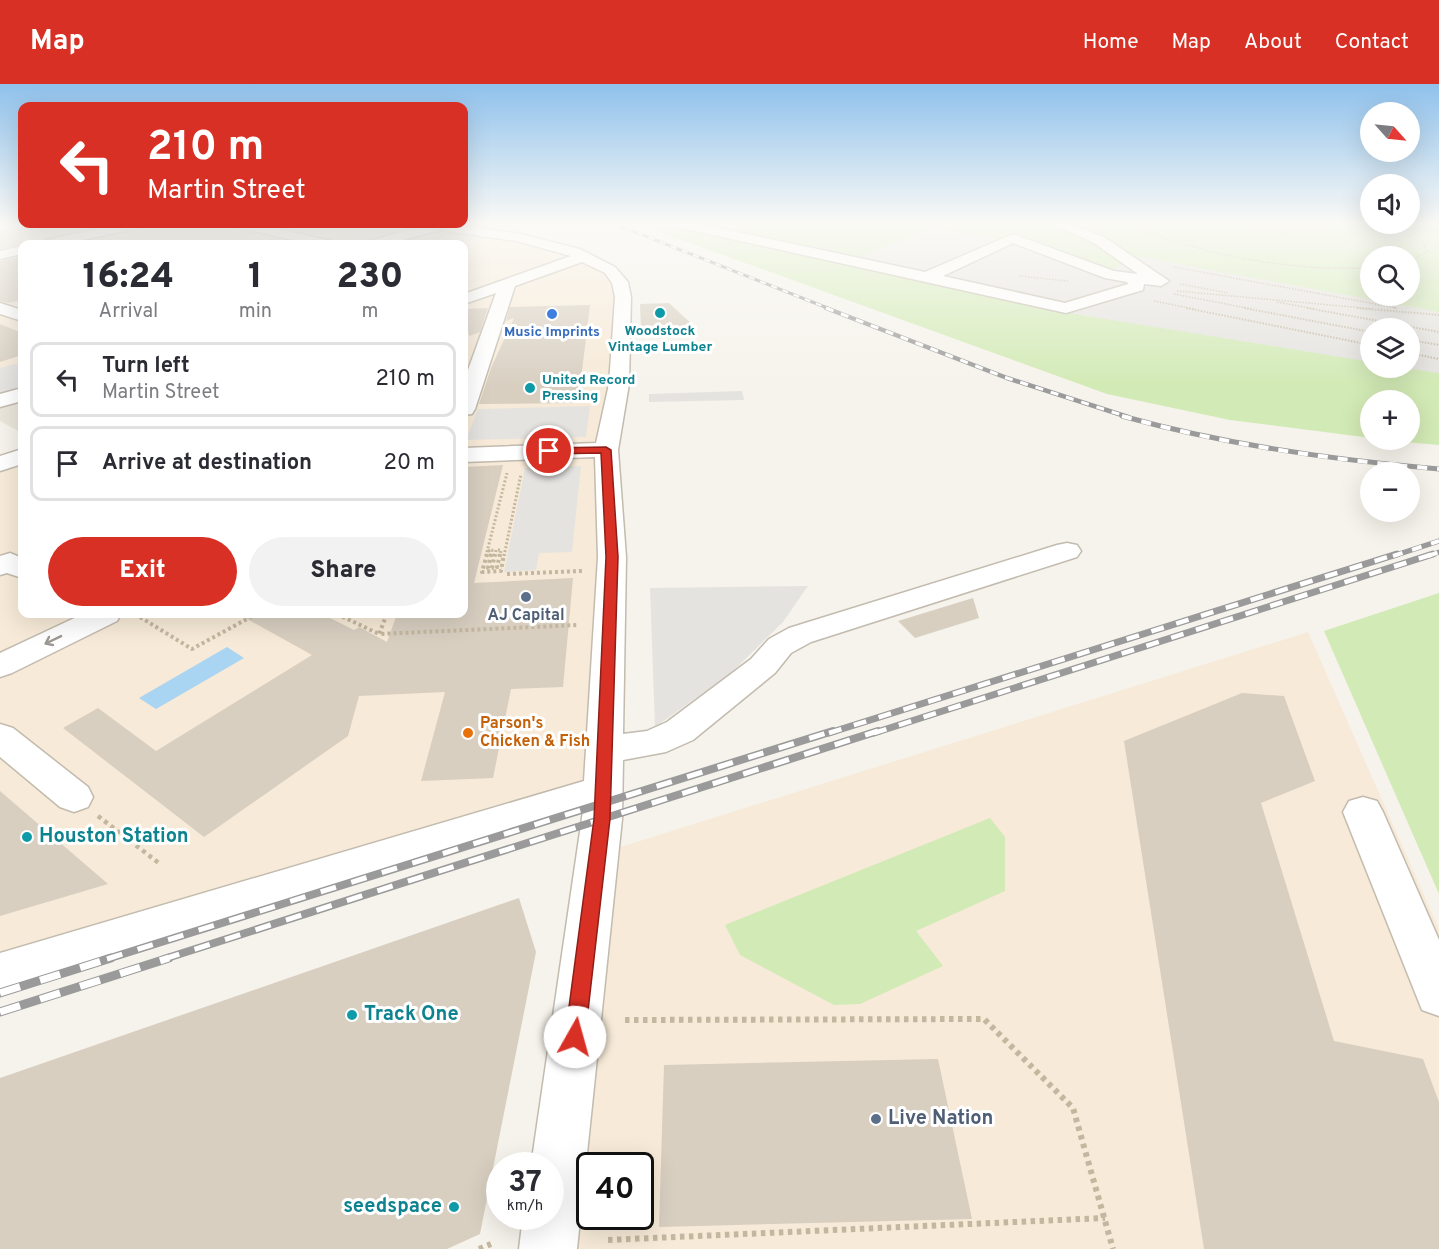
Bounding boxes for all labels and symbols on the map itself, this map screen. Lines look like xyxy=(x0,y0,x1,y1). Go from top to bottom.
north arrow xyxy=(1360,102,1420,162)
marker: Woodstock Vintage Lumber xyxy=(653,306,667,320)
marker: Music Imprints xyxy=(545,307,559,321)
place label: Woodstock Vintage Lumber xyxy=(608,323,712,356)
place label: Music Imprints xyxy=(504,324,600,341)
place label: United Record Pressing xyxy=(542,372,635,405)
marker: United Record Pressing xyxy=(523,381,537,395)
pin xyxy=(523,425,574,476)
marker: AJ Capital xyxy=(519,590,533,604)
place label: AJ Capital xyxy=(487,606,565,626)
one-way arrow xyxy=(45,634,63,646)
place label: Parson's Chicken & Fish xyxy=(480,714,590,752)
marker: Parson's Chicken & Fish xyxy=(461,726,475,740)
place label: Houston Station xyxy=(39,824,189,850)
marker: Houston Station xyxy=(20,830,34,844)
place label: Track One xyxy=(364,1002,459,1028)
position arrow xyxy=(543,1005,607,1069)
marker: Track One xyxy=(345,1008,359,1022)
place label: Live Nation xyxy=(888,1106,993,1132)
marker: Live Nation xyxy=(869,1112,883,1126)
speed limit sign: 40 xyxy=(576,1152,654,1230)
place label: seedspace xyxy=(343,1194,442,1220)
marker: seedspace xyxy=(447,1200,461,1214)

